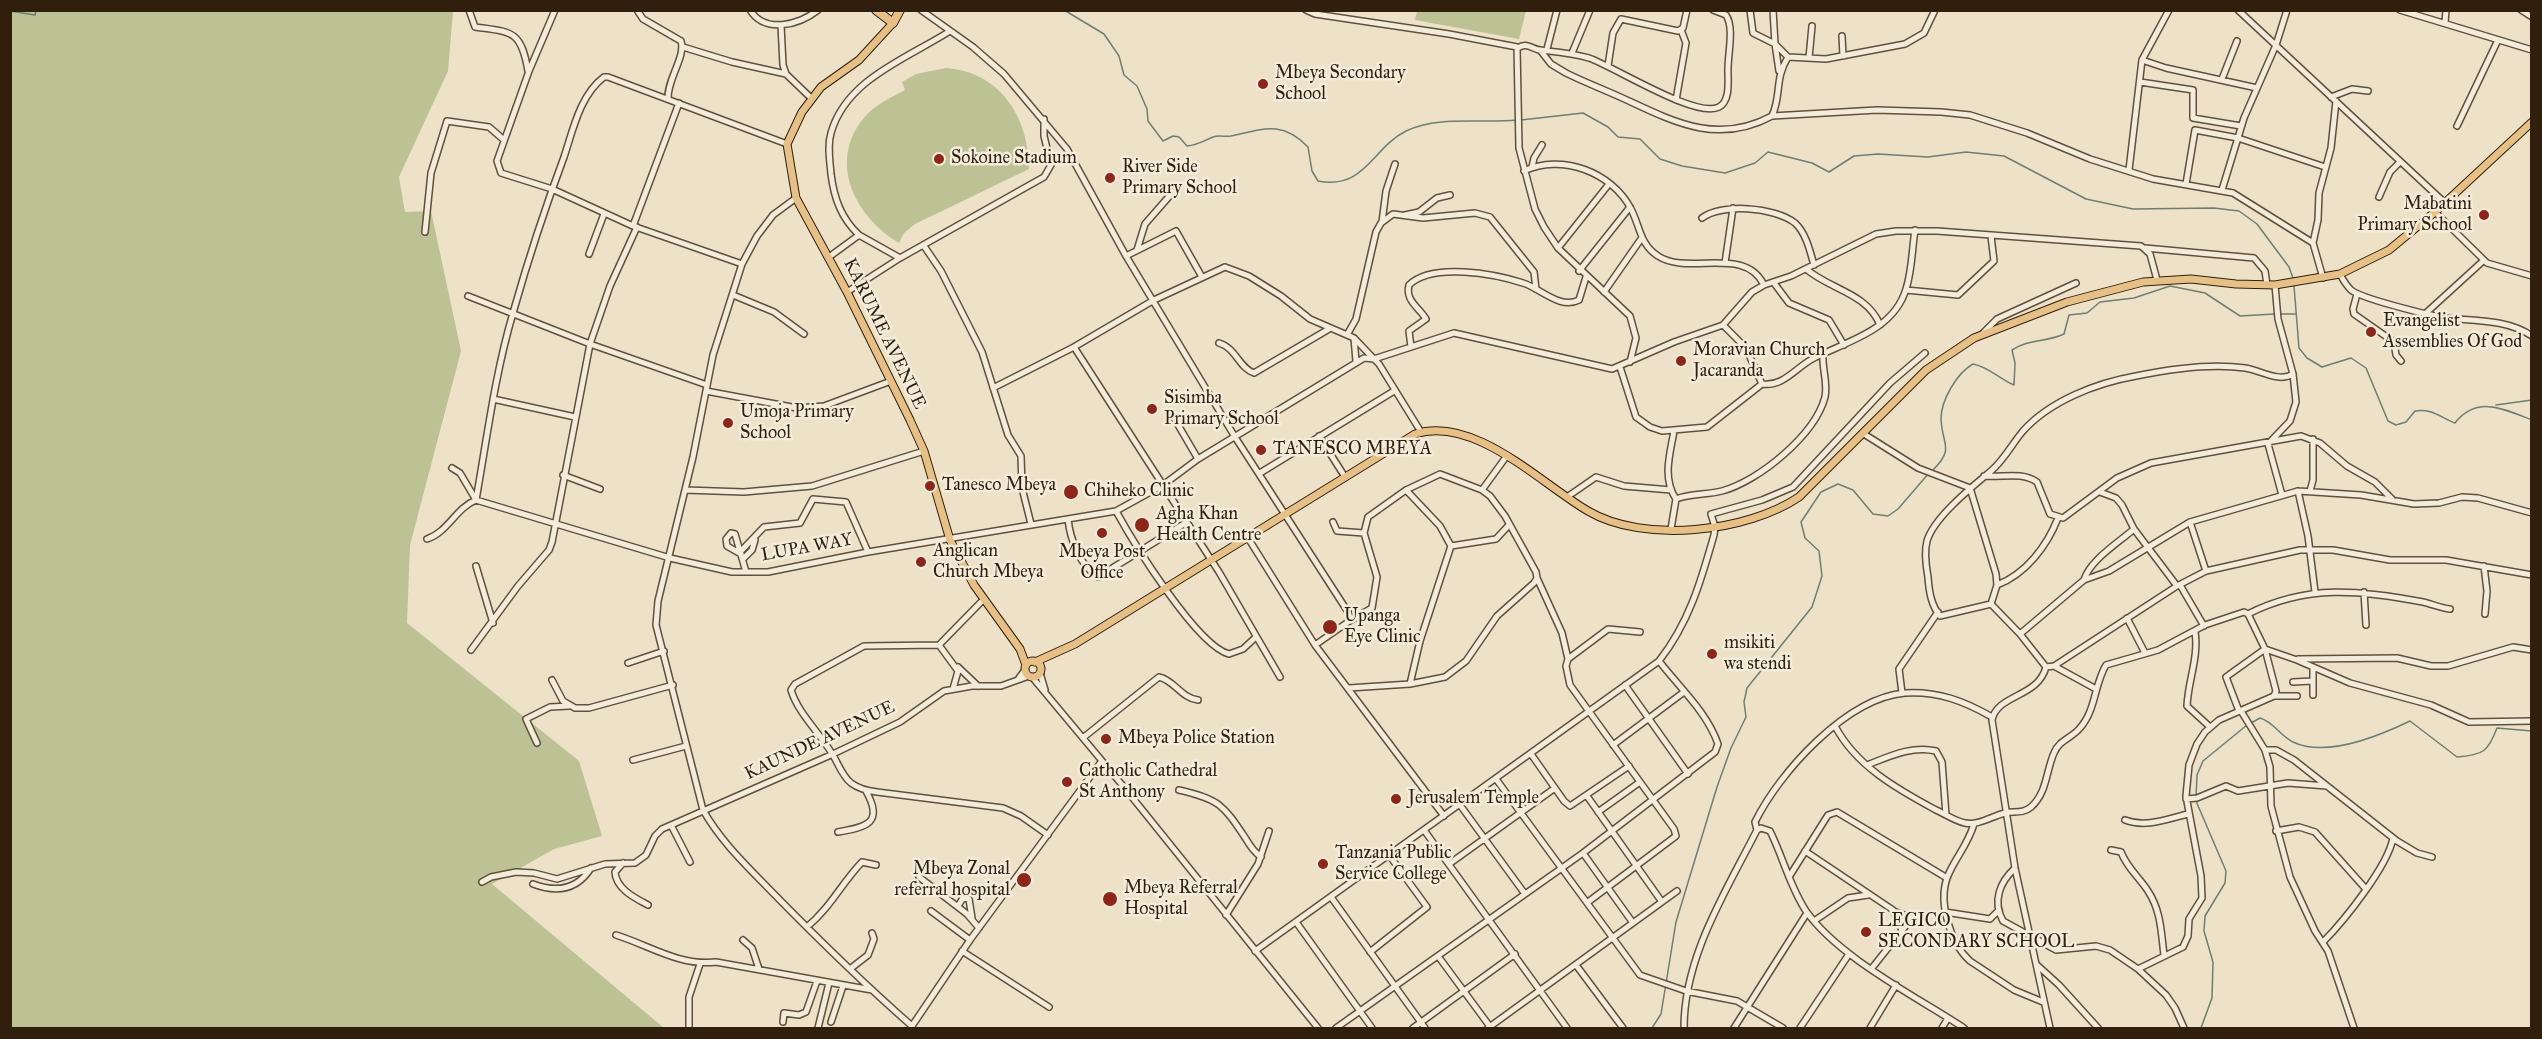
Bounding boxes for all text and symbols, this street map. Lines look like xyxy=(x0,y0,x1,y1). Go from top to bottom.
place label: Mbeya Secondary School xyxy=(1275,63,1406,106)
marker: Mbeya Secondary School xyxy=(1256,77,1270,91)
place label: Sokoine Stadium xyxy=(951,148,1077,170)
marker: Sokoine Stadium xyxy=(932,152,946,166)
place label: River Side Primary School xyxy=(1122,157,1237,200)
marker: River Side Primary School xyxy=(1103,171,1117,185)
place label: Mabatini Primary School xyxy=(2357,194,2472,236)
marker: Mabatini Primary School xyxy=(2477,208,2491,222)
street label: KARUME AVENUE xyxy=(838,255,930,413)
place label: Evangelist Assemblies Of God xyxy=(2383,311,2522,354)
marker: Evangelist Assemblies Of God xyxy=(2364,325,2378,339)
place label: Moravian Church Jacaranda xyxy=(1693,340,1826,382)
marker: Moravian Church Jacaranda xyxy=(1674,354,1688,368)
place label: Sisimba Primary School xyxy=(1164,388,1279,430)
place label: Umoja Primary School xyxy=(740,402,854,444)
marker: Sisimba Primary School xyxy=(1145,402,1159,416)
marker: Umoja Primary School xyxy=(721,416,735,430)
place label: TANESCO MBEYA xyxy=(1273,439,1432,461)
marker: TANESCO MBEYA xyxy=(1254,443,1268,457)
place label: Tanesco Mbeya xyxy=(942,475,1056,497)
marker: Tanesco Mbeya xyxy=(923,479,937,493)
place label: Chiheko Clinic xyxy=(1084,481,1194,503)
marker: Chiheko Clinic xyxy=(1062,483,1080,501)
place label: Agha Khan Health Centre xyxy=(1156,504,1261,546)
marker: Agha Khan Health Centre xyxy=(1133,516,1151,534)
marker: Mbeya Post Office xyxy=(1095,526,1109,540)
street label: LUPA WAY xyxy=(760,529,854,567)
place label: Anglican Church Mbeya xyxy=(933,541,1044,584)
place label: Mbeya Post Office xyxy=(1059,542,1145,584)
marker: Anglican Church Mbeya xyxy=(914,555,928,569)
place label: Upanga Eye Clinic xyxy=(1344,606,1420,648)
marker: Upanga Eye Clinic xyxy=(1321,618,1339,636)
place label: msikiti wa stendi xyxy=(1724,633,1791,676)
marker: msikiti wa stendi xyxy=(1705,647,1719,661)
street label: KAUNDE AVENUE xyxy=(742,697,898,785)
place label: Mbeya Police Station xyxy=(1118,728,1275,750)
marker: Mbeya Police Station xyxy=(1099,732,1113,746)
place label: Catholic Cathedral St Anthony xyxy=(1079,761,1217,804)
marker: Catholic Cathedral St Anthony xyxy=(1060,775,1074,789)
place label: Jerusalem Temple xyxy=(1408,788,1539,810)
marker: Jerusalem Temple xyxy=(1389,792,1403,806)
place label: Tanzania Public Service College xyxy=(1335,843,1452,886)
marker: Tanzania Public Service College xyxy=(1316,857,1330,871)
place label: Mbeya Zonal referral hospital xyxy=(894,859,1010,902)
marker: Mbeya Zonal referral hospital xyxy=(1015,871,1033,889)
place label: Mbeya Referral Hospital xyxy=(1124,878,1238,920)
marker: Mbeya Referral Hospital xyxy=(1101,890,1119,908)
place label: LEGICO SECONDARY SCHOOL xyxy=(1878,911,2074,954)
marker: LEGICO SECONDARY SCHOOL xyxy=(1859,925,1873,939)

